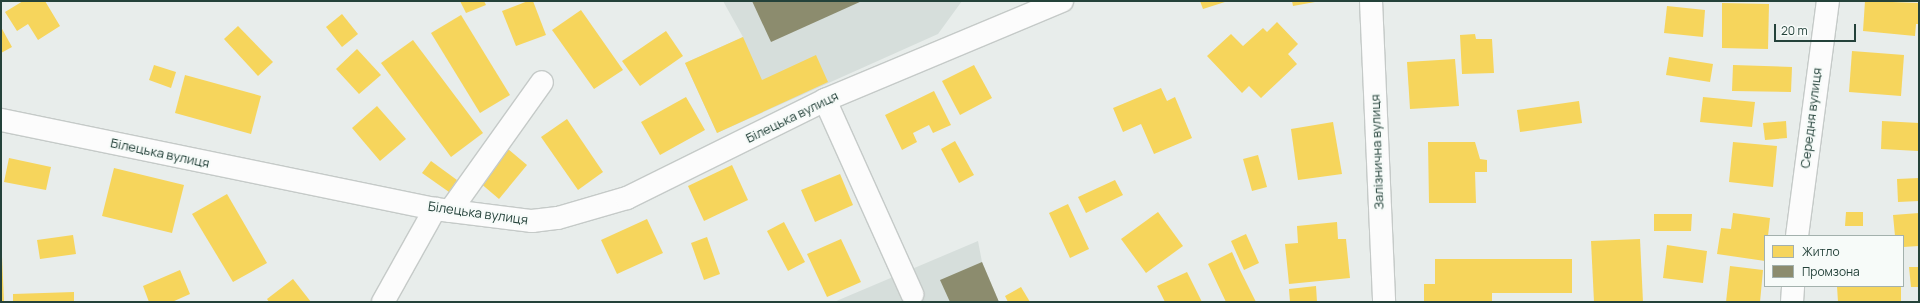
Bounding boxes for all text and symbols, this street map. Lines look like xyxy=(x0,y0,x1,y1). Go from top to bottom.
scale bar xyxy=(1776,16,1858,42)
text: 20 m xyxy=(1781,22,1808,39)
street label: Середня вулиця xyxy=(1797,67,1825,169)
street label: Білецька вулиця xyxy=(743,88,841,146)
street label: Залізнична вулиця xyxy=(1367,94,1387,210)
street label: Білецька вулиця xyxy=(109,135,211,171)
street label: Білецька вулиця xyxy=(427,198,529,228)
legend xyxy=(1764,235,1904,287)
text: Житло xyxy=(1802,243,1839,260)
text: Промзона xyxy=(1802,263,1860,280)

